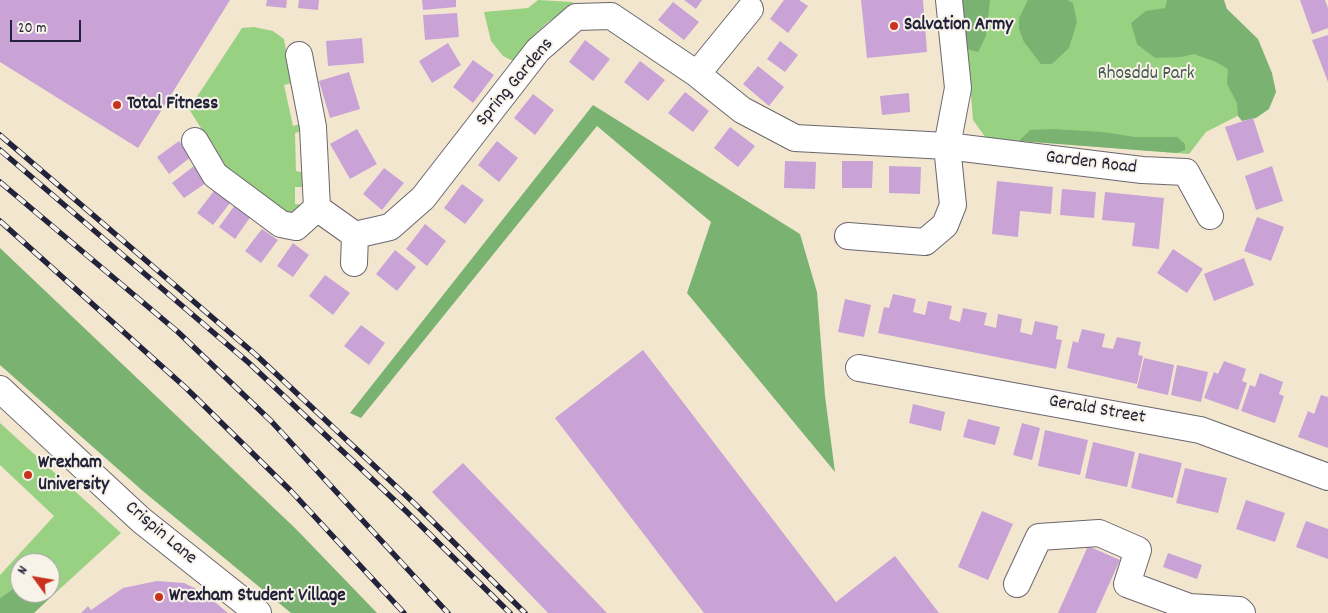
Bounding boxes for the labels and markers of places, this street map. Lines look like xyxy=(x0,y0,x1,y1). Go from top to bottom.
place label: Salvation Army xyxy=(904,15,1013,37)
marker: Salvation Army xyxy=(888,20,900,32)
place label: Total Fitness xyxy=(127,94,218,116)
marker: Total Fitness xyxy=(111,99,123,111)
place label: Wrexham University xyxy=(38,453,109,497)
marker: Wrexham University xyxy=(22,469,34,481)
place label: Wrexham Student Village xyxy=(169,586,346,608)
marker: Wrexham Student Village xyxy=(153,591,165,603)

